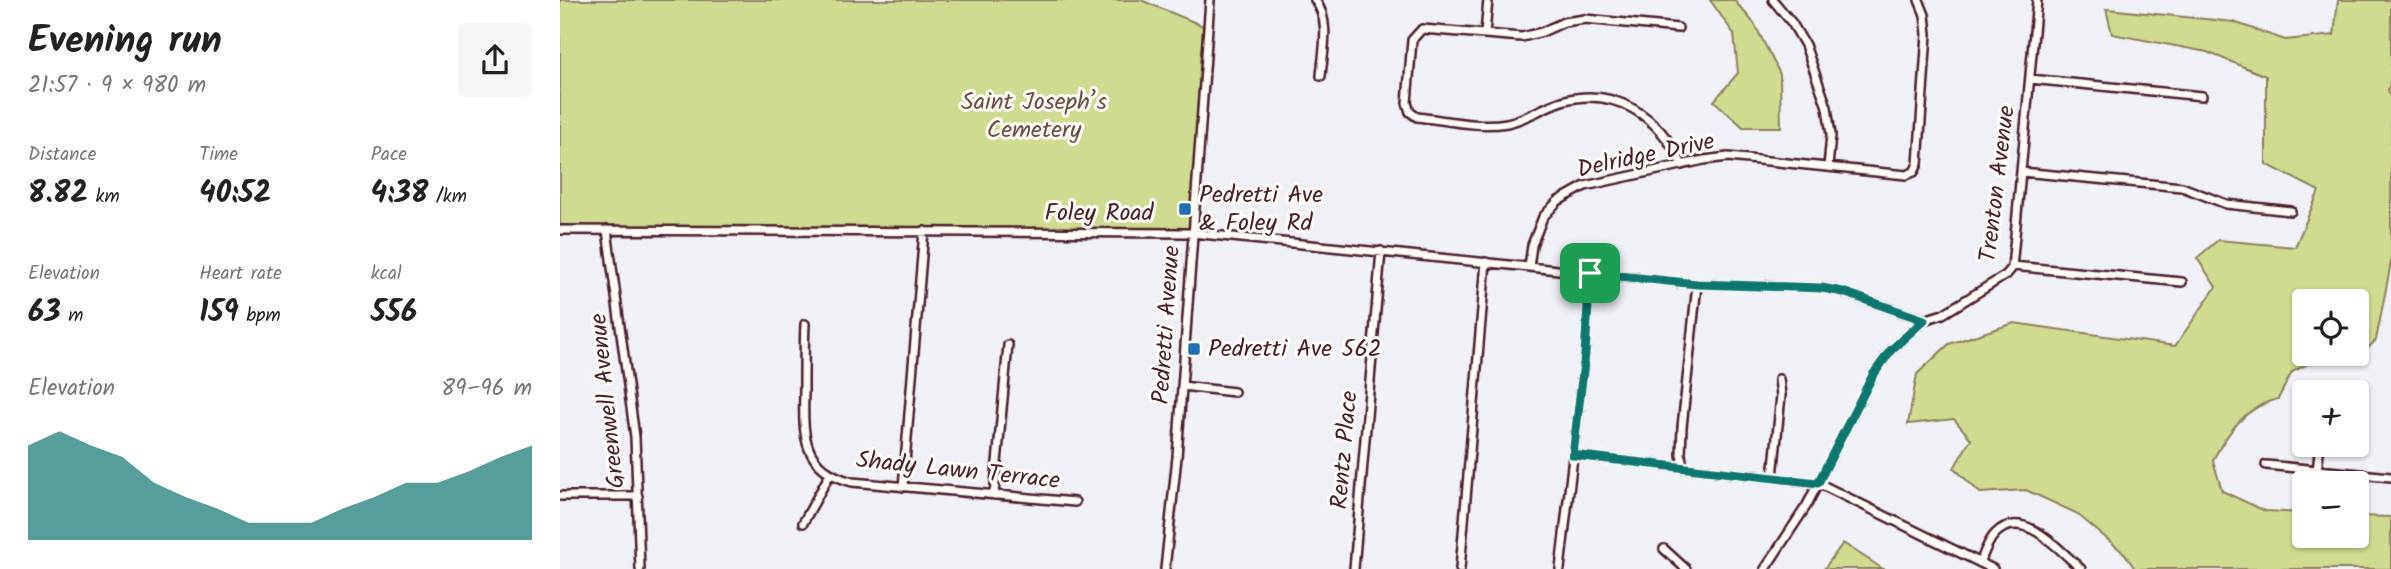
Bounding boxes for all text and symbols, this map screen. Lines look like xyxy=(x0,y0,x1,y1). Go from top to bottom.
text: Evening run xyxy=(28,12,222,72)
button: share xyxy=(458,23,532,97)
text: 21:57 · 9 × 980 m xyxy=(28,68,206,104)
park label: Saint Joseph’s Cemetery xyxy=(961,83,1107,150)
street label: Trenton Avenue xyxy=(1969,103,2027,265)
street label: Delridge Drive xyxy=(1574,122,1719,190)
text: Distance xyxy=(28,140,96,170)
text: Time xyxy=(199,140,238,170)
text: Pace xyxy=(371,140,407,170)
text: 8.82 xyxy=(28,170,88,218)
text: 40:52 xyxy=(199,170,271,218)
text: 4:38 xyxy=(371,170,429,218)
place label: Pedretti Ave & Foley Rd xyxy=(1199,176,1323,243)
text: km xyxy=(88,182,120,212)
text: /km xyxy=(429,182,467,212)
street label: Foley Road xyxy=(1044,194,1155,233)
marker: Pedretti Ave & Foley Rd xyxy=(1177,201,1193,217)
pin xyxy=(1560,243,1620,303)
street label: Pedretti Avenue xyxy=(1142,244,1192,406)
icon: arrive xyxy=(1571,254,1609,292)
text: Elevation xyxy=(28,259,100,289)
text: Heart rate xyxy=(199,259,282,289)
text: kcal xyxy=(371,259,402,289)
text: 63 xyxy=(28,289,61,337)
text: 159 xyxy=(199,289,239,337)
text: 556 xyxy=(371,289,417,337)
map controls xyxy=(2292,289,2369,548)
button: locate xyxy=(2292,289,2369,366)
text: m xyxy=(61,301,83,331)
text: bpm xyxy=(239,301,281,331)
street label: Greenwell Avenue xyxy=(579,311,637,491)
place label: Pedretti Ave 562 xyxy=(1208,330,1382,369)
marker: Pedretti Ave 562 xyxy=(1186,341,1202,357)
text: Elevation xyxy=(28,371,115,407)
text: 89–96 m xyxy=(441,371,532,407)
button: + xyxy=(2292,380,2369,457)
street label: Rentz Place xyxy=(1320,389,1370,511)
street label: Shady Lawn Terrace xyxy=(854,441,1062,501)
button: − xyxy=(2292,471,2369,548)

